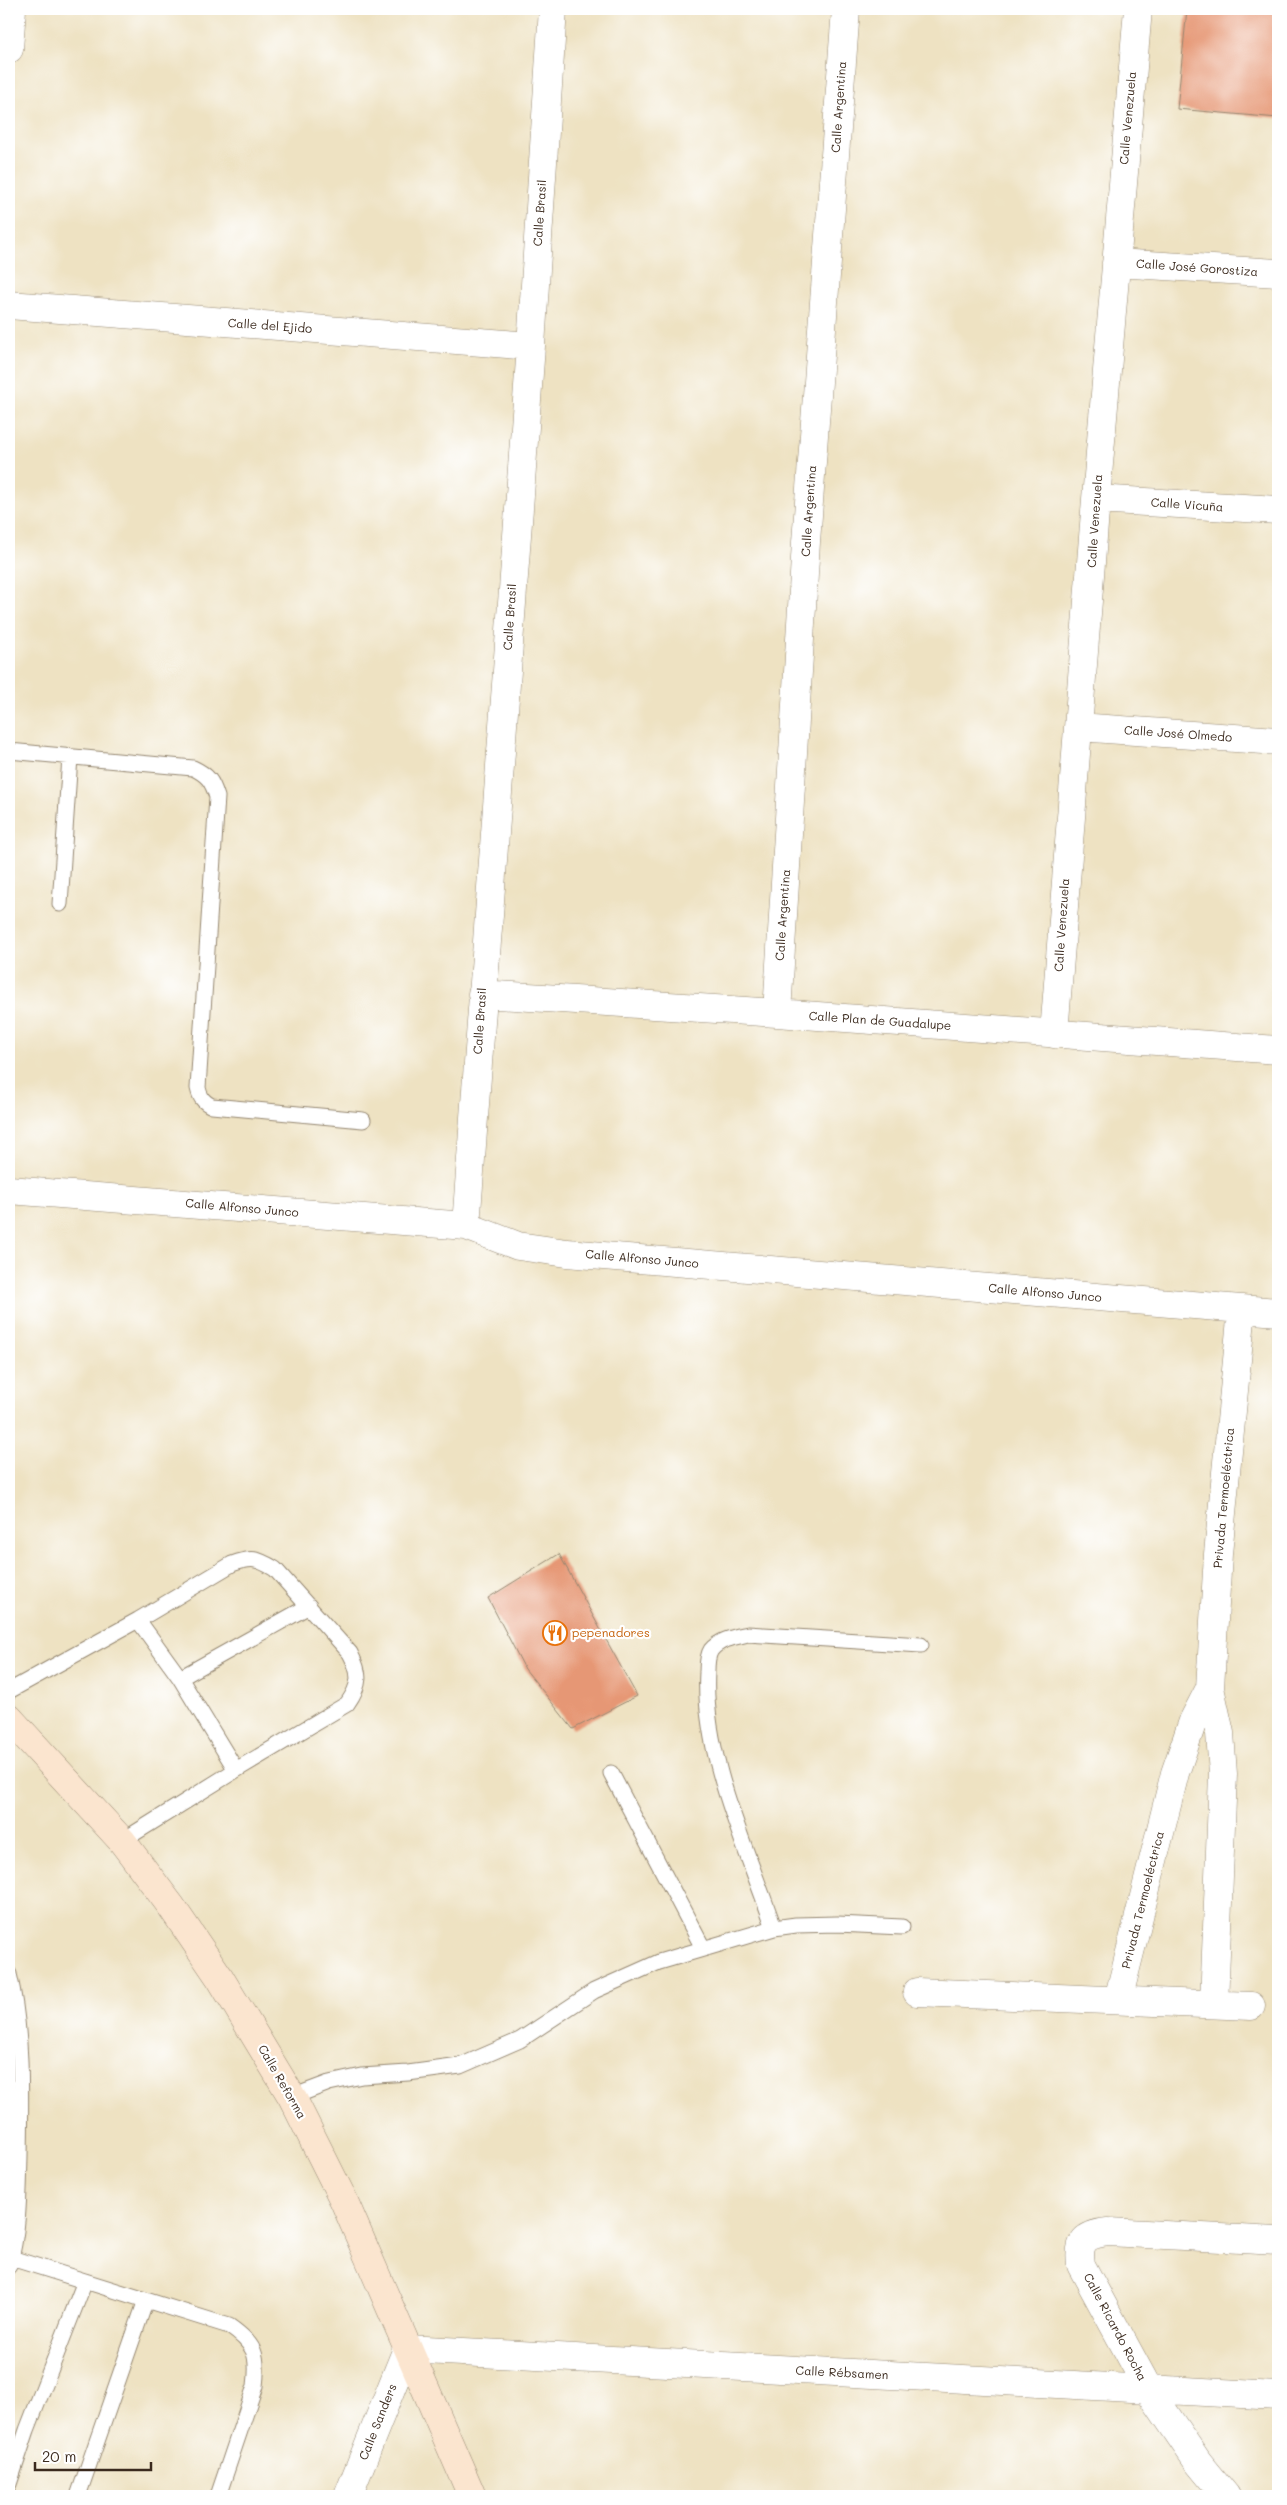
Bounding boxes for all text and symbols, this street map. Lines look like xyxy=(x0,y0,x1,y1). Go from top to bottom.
street label: Calle Argentina xyxy=(827,61,849,153)
street label: Calle Venezuela xyxy=(1115,71,1139,165)
street label: Calle Brasil xyxy=(529,179,549,247)
street label: Calle José Gorostiza xyxy=(1136,255,1259,279)
street label: Calle del Ejido xyxy=(227,314,313,336)
street label: Calle Argentina xyxy=(797,465,819,557)
street label: Calle Venezuela xyxy=(1083,474,1105,568)
street label: Calle Vicuña xyxy=(1150,493,1224,515)
street label: Calle Brasil xyxy=(499,583,519,651)
street label: Calle José Olmedo xyxy=(1123,721,1233,745)
street label: Calle Argentina xyxy=(771,869,793,961)
street label: Calle Venezuela xyxy=(1050,878,1072,972)
street label: Calle Brasil xyxy=(469,987,489,1055)
street label: Calle Plan de Guadalupe xyxy=(808,1007,952,1033)
street label: Calle Alfonso Junco xyxy=(185,1194,299,1220)
street label: Calle Alfonso Junco xyxy=(585,1245,699,1271)
street label: Calle Alfonso Junco xyxy=(988,1279,1102,1305)
street label: Privada Termoeléctrica xyxy=(1209,1427,1237,1569)
restaurant icon: pepenadores xyxy=(542,1620,568,1646)
place label: pepenadores xyxy=(572,1624,650,1640)
street label: Privada Termoeléctrica xyxy=(1117,1829,1167,1970)
street label: Calle Reforma xyxy=(255,2041,311,2122)
street label: Calle Ricardo Rocha xyxy=(1081,2270,1151,2383)
street label: Calle Rébsamen xyxy=(795,2362,889,2382)
street label: Calle Sanders xyxy=(354,2381,400,2462)
scale bar xyxy=(35,2440,151,2472)
text: 20 m xyxy=(42,2446,76,2466)

